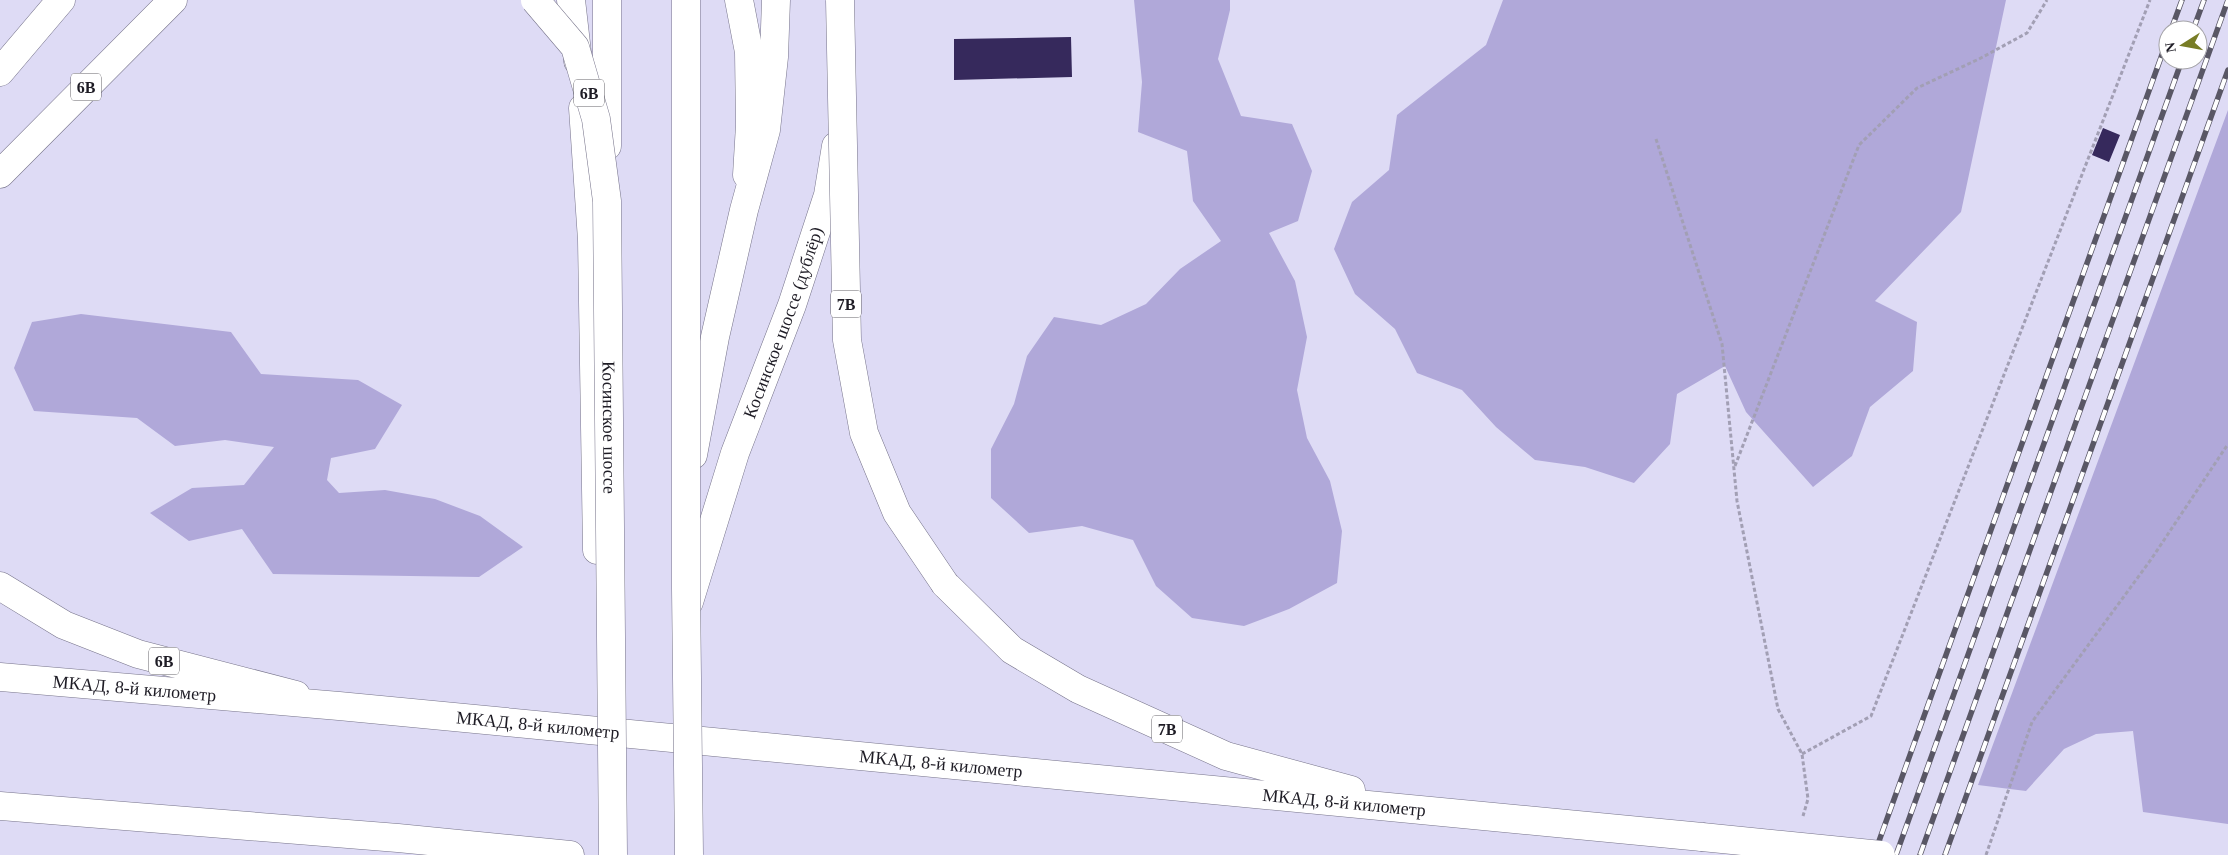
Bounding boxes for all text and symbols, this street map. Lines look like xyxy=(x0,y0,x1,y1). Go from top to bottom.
north arrow xyxy=(2158,20,2208,70)
text: N xyxy=(2162,41,2179,54)
road number: 6B xyxy=(71,74,101,100)
road number: 6B xyxy=(574,80,604,106)
street label: Косинское шоссе (дублёр) xyxy=(739,224,828,421)
road number: 7B xyxy=(831,290,861,318)
street label: Косинское шоссе xyxy=(598,361,620,494)
road number: 6B xyxy=(149,648,179,674)
street label: МКАД, 8-й километр xyxy=(52,672,217,705)
street label: МКАД, 8-й километр xyxy=(455,707,620,743)
road number: 7B xyxy=(1152,716,1182,742)
street label: МКАД, 8-й километр xyxy=(858,746,1024,782)
street label: МКАД, 8-й километр xyxy=(1262,785,1427,820)

